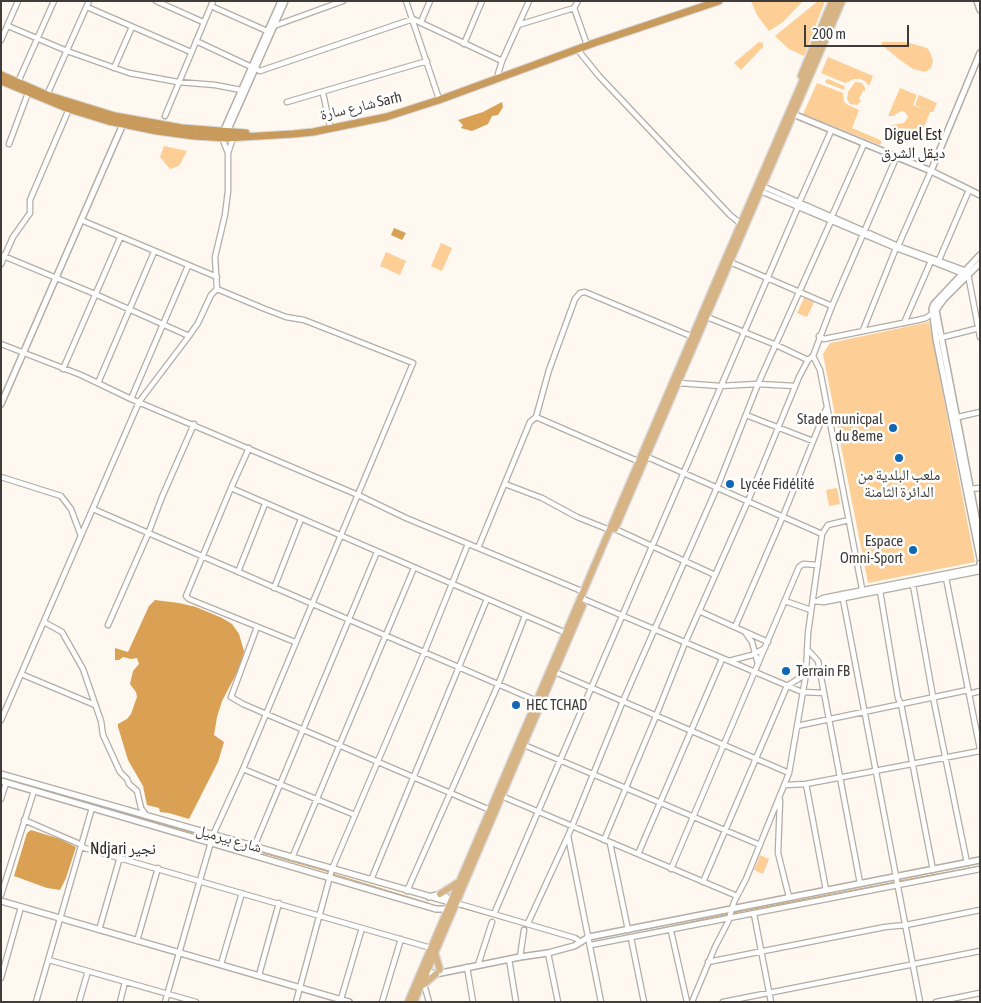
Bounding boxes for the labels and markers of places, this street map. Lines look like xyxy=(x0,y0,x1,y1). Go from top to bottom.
place label: Stade municpal du 8eme xyxy=(797,410,883,445)
marker: Stade municpal du 8eme xyxy=(887,422,899,434)
marker: ملعب البلدية من الدائرة الثامنة xyxy=(893,452,905,464)
place label: ملعب البلدية من الدائرة الثامنة xyxy=(858,466,940,501)
place label: Lycée Fidélité xyxy=(740,475,814,493)
marker: Lycée Fidélité xyxy=(724,478,736,490)
place label: Espace Omni-Sport xyxy=(840,532,903,567)
marker: Espace Omni-Sport xyxy=(907,544,919,556)
place label: Terrain FB xyxy=(796,662,850,680)
marker: Terrain FB xyxy=(780,665,792,677)
place label: HEC TCHAD xyxy=(526,696,587,714)
marker: HEC TCHAD xyxy=(510,699,522,711)

